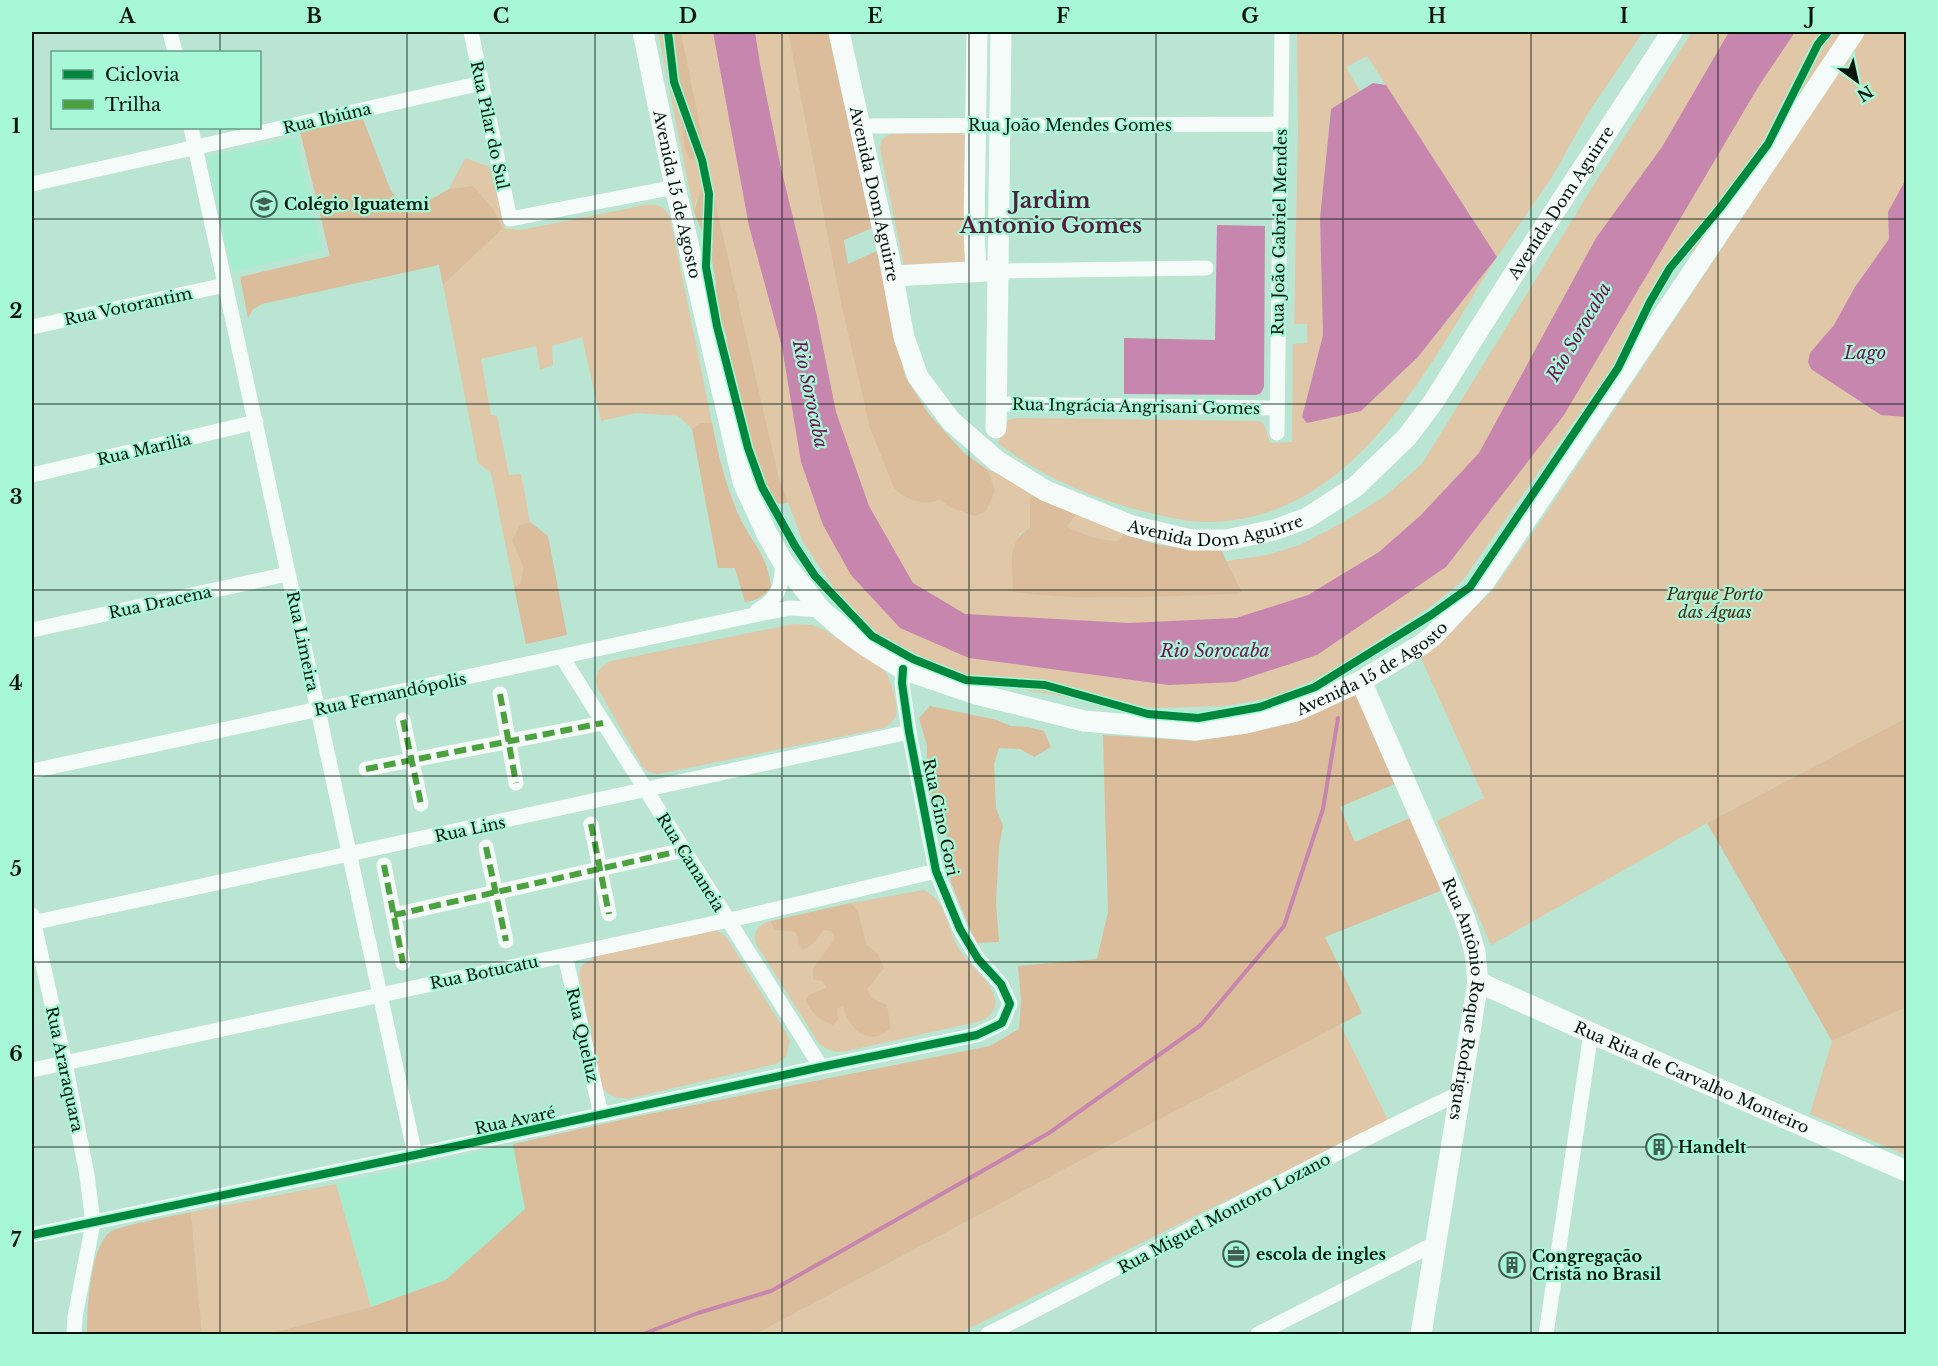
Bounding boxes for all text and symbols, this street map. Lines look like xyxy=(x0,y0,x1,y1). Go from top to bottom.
text: A xyxy=(118,4,136,28)
text: B xyxy=(306,4,322,28)
text: C xyxy=(493,4,509,28)
text: D xyxy=(679,4,697,28)
text: E xyxy=(867,4,883,28)
text: F xyxy=(1056,4,1070,28)
text: G xyxy=(1241,4,1259,28)
text: H xyxy=(1428,4,1447,28)
text: I xyxy=(1620,4,1628,28)
text: J xyxy=(1803,4,1815,28)
legend xyxy=(51,51,261,129)
north arrow xyxy=(1827,51,1887,111)
street label: Rua Pilar do Sul xyxy=(467,59,513,191)
text: Ciclovia xyxy=(105,64,180,86)
text: N xyxy=(1853,81,1877,106)
text: Trilha xyxy=(105,94,161,116)
street label: Rua Ibiúna xyxy=(281,98,373,138)
street label: Avenida Dom Aguirre xyxy=(846,104,903,283)
street label: Avenida 15 de Agosto xyxy=(649,108,706,280)
text: 1 xyxy=(12,114,21,138)
street label: Rua João Mendes Gomes xyxy=(968,115,1172,135)
street label: Avenida Dom Aguirre xyxy=(1503,122,1618,284)
street label: Rua João Gabriel Mendes xyxy=(1267,129,1291,335)
district label: Jardim Antonio Gomes xyxy=(959,187,1142,239)
school or university icon: Colégio Iguatemi xyxy=(249,189,279,219)
place label: Colégio Iguatemi xyxy=(284,194,429,214)
water label: Rio Sorocaba xyxy=(1542,279,1616,386)
street label: Rua Votorantim xyxy=(62,283,194,329)
text: 2 xyxy=(9,299,23,323)
water label: Rio Sorocaba xyxy=(788,337,832,450)
water label: Lago xyxy=(1843,342,1886,364)
street label: Rua Ingrácia Angrisani Gomes xyxy=(1012,394,1260,418)
street label: Rua Marilia xyxy=(95,428,193,469)
text: 3 xyxy=(10,485,22,509)
street label: Avenida Dom Aguirre xyxy=(1125,510,1306,551)
street label: Rua Dracena xyxy=(107,581,214,623)
park label: Parque Porto das Águas xyxy=(1666,584,1763,622)
street label: Rua Limeira xyxy=(283,589,323,693)
street label: Avenida 15 de Agosto xyxy=(1292,617,1452,720)
water label: Rio Sorocaba xyxy=(1159,640,1270,662)
street label: Rua Fernandópolis xyxy=(312,668,468,720)
text: 4 xyxy=(9,671,23,695)
street label: Rua Gino Gori xyxy=(919,756,963,878)
street label: Rua Cananeia xyxy=(653,809,729,915)
street label: Rua Lins xyxy=(433,812,507,846)
text: 5 xyxy=(10,857,22,881)
street label: Rua Antônio Roque Rodrigues xyxy=(1438,874,1488,1122)
street label: Rua Botucatu xyxy=(428,951,540,993)
street label: Rua Queluz xyxy=(562,986,604,1084)
street label: Rua Araraquara xyxy=(42,1004,88,1134)
street label: Rua Rita de Carvalho Monteiro xyxy=(1571,1017,1813,1137)
text: 6 xyxy=(9,1042,23,1066)
street label: Rua Avaré xyxy=(473,1102,557,1138)
building icon: Handelt xyxy=(1644,1132,1674,1162)
place label: Handelt xyxy=(1678,1137,1747,1157)
street label: Rua Miguel Montoro Lozano xyxy=(1114,1148,1334,1278)
text: 7 xyxy=(11,1228,22,1252)
office icon: escola de ingles xyxy=(1221,1239,1251,1269)
place label: escola de ingles xyxy=(1256,1244,1386,1264)
place label: Congregação Cristã no Brasil xyxy=(1532,1246,1662,1284)
building icon: Congregação Cristã no Brasil xyxy=(1497,1250,1527,1280)

